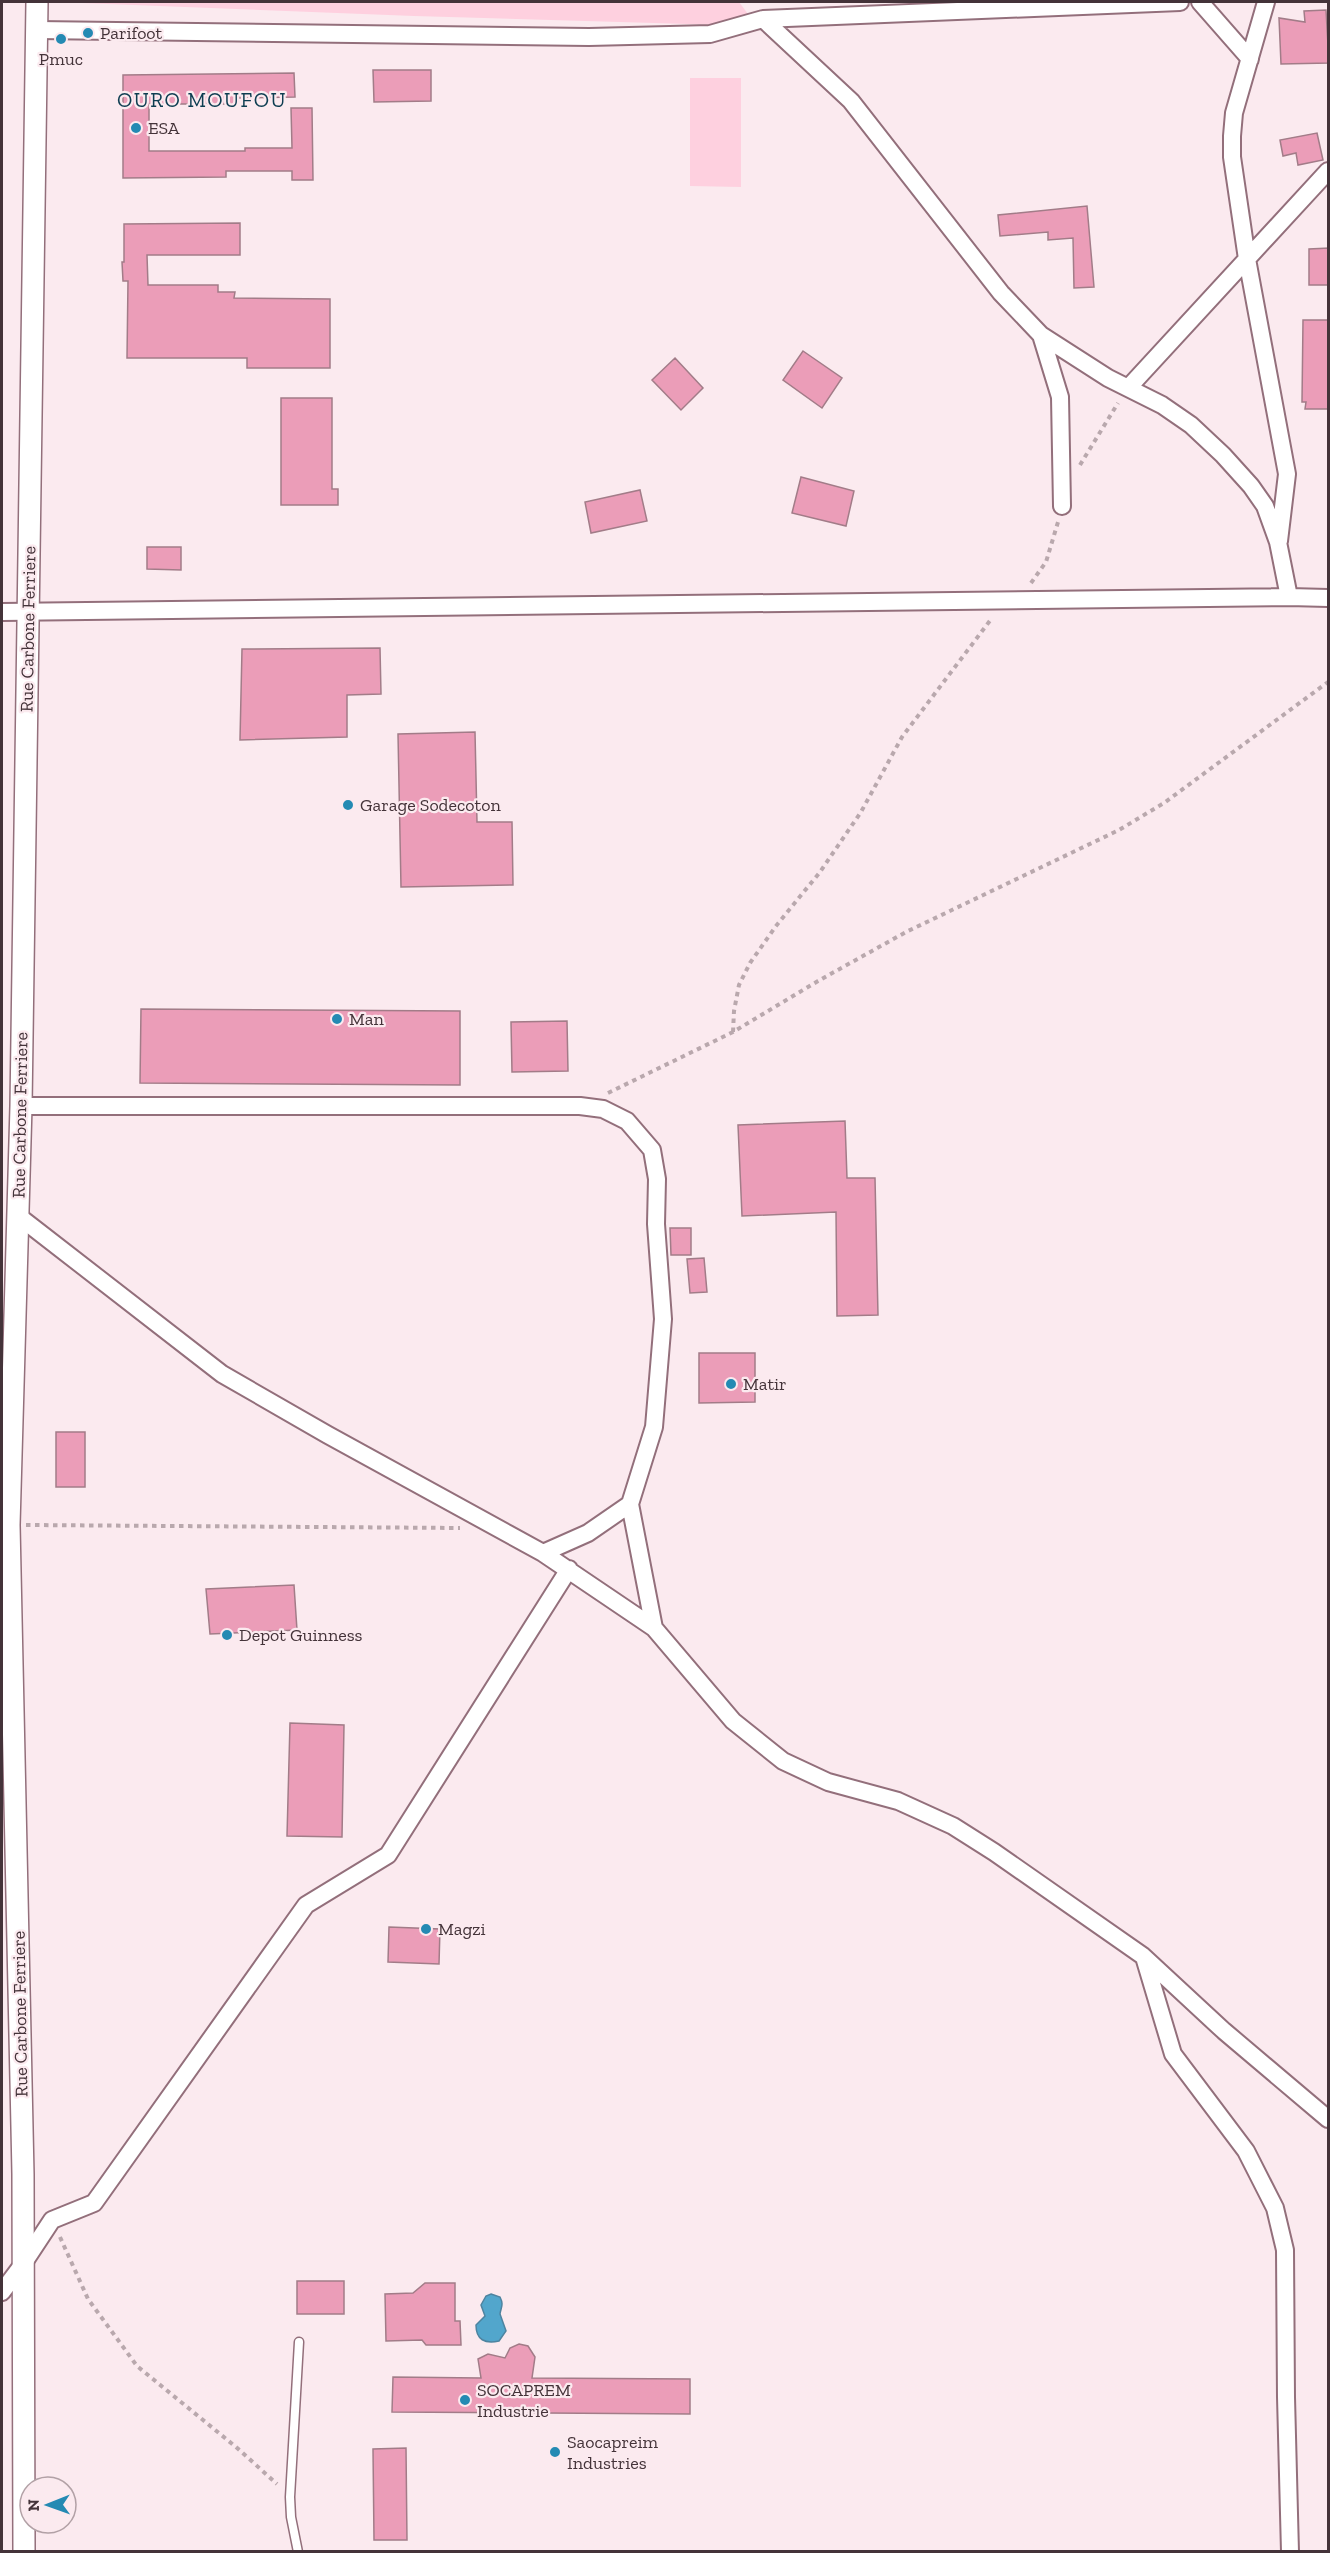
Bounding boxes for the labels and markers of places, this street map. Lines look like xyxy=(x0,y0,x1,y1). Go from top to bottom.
place label: Parifoot xyxy=(100,22,163,44)
marker: Parifoot xyxy=(81,26,95,40)
marker: Pmuc xyxy=(54,32,68,46)
place label: Pmuc xyxy=(39,48,83,70)
place label: ESA xyxy=(148,117,180,139)
marker: ESA xyxy=(129,121,143,135)
place label: Garage Sodecoton xyxy=(360,794,501,816)
marker: Garage Sodecoton xyxy=(341,798,355,812)
place label: Man xyxy=(349,1008,384,1030)
marker: Man xyxy=(330,1012,344,1026)
place label: Matir xyxy=(743,1373,787,1395)
marker: Matir xyxy=(724,1377,738,1391)
place label: Depot Guinness xyxy=(239,1624,363,1646)
marker: Depot Guinness xyxy=(220,1628,234,1642)
place label: Magzi xyxy=(438,1918,486,1940)
marker: Magzi xyxy=(419,1922,433,1936)
place label: SOCAPREM Industrie xyxy=(477,2379,571,2422)
marker: SOCAPREM Industrie xyxy=(458,2393,472,2407)
place label: Saocapreim Industries xyxy=(567,2431,658,2474)
marker: Saocapreim Industries xyxy=(548,2445,562,2459)

